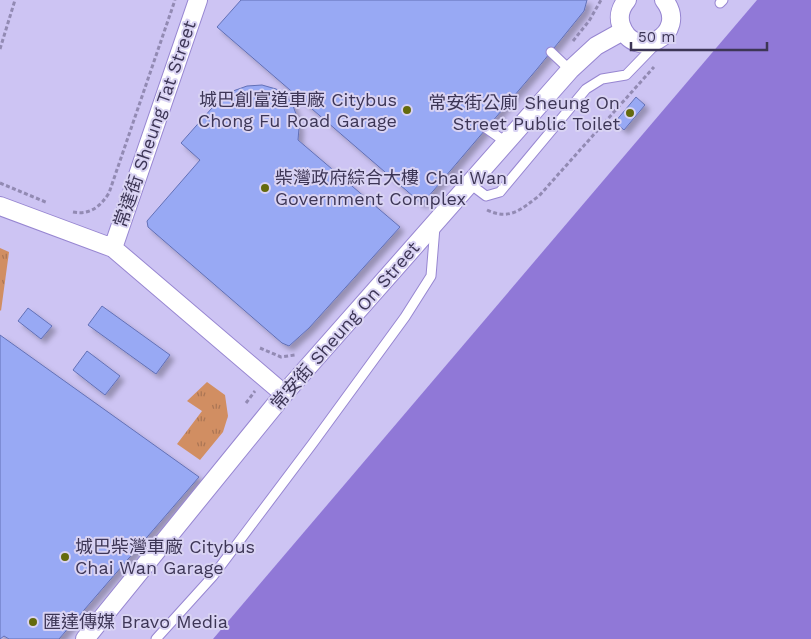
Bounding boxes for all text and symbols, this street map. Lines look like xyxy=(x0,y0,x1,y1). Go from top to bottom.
street label: 常達街 Sheung Tat Street xyxy=(109,17,200,230)
scale bar xyxy=(631,20,767,52)
text: 50 m xyxy=(638,28,675,46)
place label: 城巴創富道車廠 Citybus Chong Fu Road Garage xyxy=(198,89,397,131)
place label: 常安街公廁 Sheung On Street Public Toilet xyxy=(428,92,620,134)
marker: 城巴創富道車廠 Citybus Chong Fu Road Garage xyxy=(401,104,413,116)
marker: 常安街公廁 Sheung On Street Public Toilet xyxy=(624,107,636,119)
place label: 柴灣政府綜合大樓 Chai Wan Government Complex xyxy=(275,167,507,209)
marker: 柴灣政府綜合大樓 Chai Wan Government Complex xyxy=(259,182,271,194)
street label: 常安街 Sheung On Street xyxy=(266,237,424,414)
place label: 城巴柴灣車廠 Citybus Chai Wan Garage xyxy=(75,536,255,578)
marker: 城巴柴灣車廠 Citybus Chai Wan Garage xyxy=(59,551,71,563)
place label: 匯達傳媒 Bravo Media xyxy=(43,611,228,632)
marker: 匯達傳媒 Bravo Media xyxy=(27,616,39,628)

